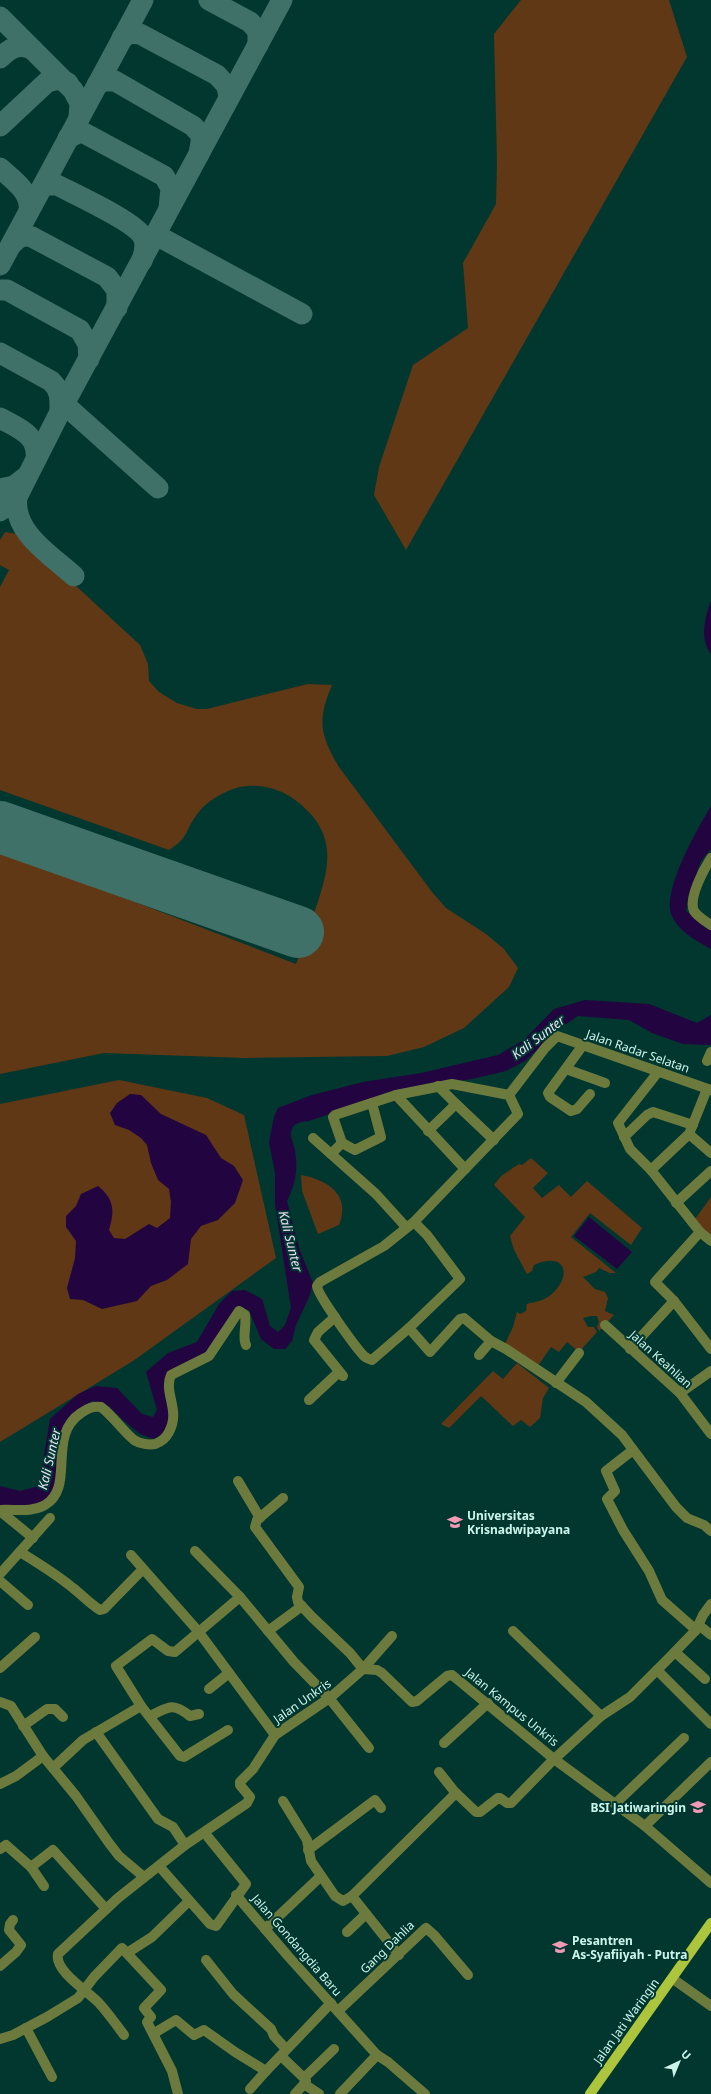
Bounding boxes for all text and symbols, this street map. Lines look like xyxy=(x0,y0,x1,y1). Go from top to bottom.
water label: Kali Sunter xyxy=(508,1011,569,1063)
street label: Jalan Radar Selatan xyxy=(583,1025,692,1077)
water label: Kali Sunter xyxy=(275,1209,307,1274)
street label: Jalan Keahlian xyxy=(625,1326,696,1392)
water label: Kali Sunter xyxy=(33,1426,65,1491)
place label: Universitas Krisnadwipayana xyxy=(467,1507,570,1538)
school or university icon: Universitas Krisnadwipayana xyxy=(446,1513,464,1531)
street label: Jalan Kampus Unkris xyxy=(461,1663,563,1750)
street label: Jalan Unkris xyxy=(269,1675,334,1728)
school or university icon: BSI Jatiwaringin xyxy=(689,1798,707,1816)
place label: BSI Jatiwaringin xyxy=(590,1799,686,1816)
street label: Jalan Gondangdia Baru xyxy=(247,1890,346,2000)
street label: Gang Dahlia xyxy=(356,1917,418,1977)
place label: Pesantren As-Syafiiyah - Putra xyxy=(572,1932,687,1963)
school or university icon: Pesantren As-Syafiiyah - Putra xyxy=(551,1938,569,1956)
street label: Jalan Jati Waringin xyxy=(589,1975,663,2068)
north arrow xyxy=(659,2042,699,2082)
text: U xyxy=(678,2046,694,2063)

